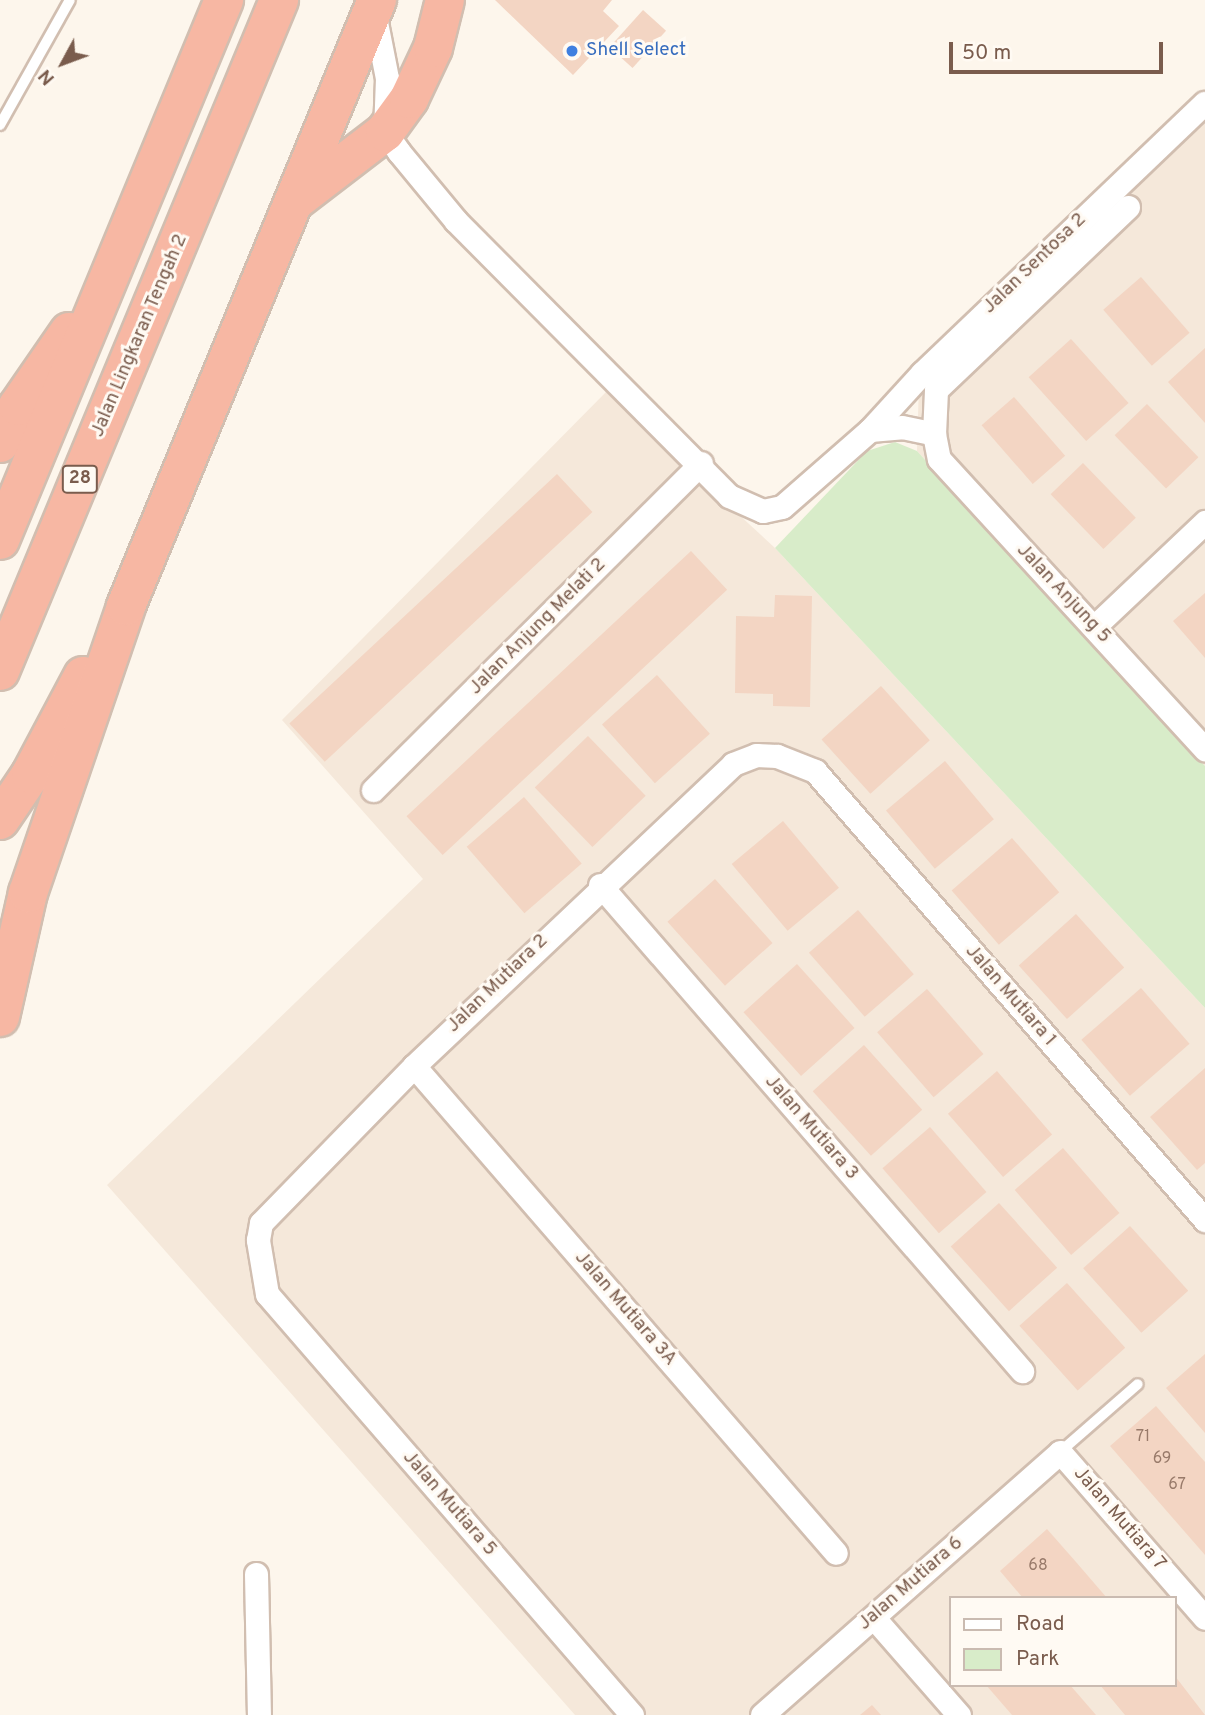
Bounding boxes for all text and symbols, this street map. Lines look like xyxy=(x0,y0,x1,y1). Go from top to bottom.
north arrow xyxy=(28,28,98,98)
scale bar xyxy=(953,28,1166,72)
place label: Shell Select xyxy=(586,40,686,62)
text: 50 m xyxy=(962,40,1011,67)
marker: Shell Select xyxy=(564,43,580,59)
text: N xyxy=(34,64,61,90)
street label: Jalan Sentosa 2 xyxy=(979,209,1091,319)
street label: Jalan Lingkaran Tengah 2 xyxy=(87,231,193,441)
road number: 28 xyxy=(61,464,99,494)
street label: Jalan Anjung 5 xyxy=(1011,539,1115,649)
street label: Jalan Anjung Melati 2 xyxy=(465,554,611,700)
street label: Jalan Mutiara 2 xyxy=(443,930,553,1038)
street label: Jalan Mutiara 1 xyxy=(960,941,1060,1051)
street label: Jalan Mutiara 3 xyxy=(759,1071,863,1185)
street label: Jalan Mutiara 3A xyxy=(569,1247,681,1371)
house number: 71 xyxy=(1136,1427,1150,1447)
street label: Jalan Mutiara 5 xyxy=(397,1447,501,1561)
house number: 69 xyxy=(1153,1449,1171,1469)
street label: Jalan Mutiara 7 xyxy=(1068,1462,1170,1576)
house number: 67 xyxy=(1168,1475,1186,1495)
street label: Jalan Mutiara 6 xyxy=(854,1532,968,1636)
house number: 68 xyxy=(1028,1556,1048,1576)
legend xyxy=(950,1596,1177,1687)
text: Road xyxy=(1016,1611,1065,1638)
text: Park xyxy=(1016,1646,1059,1673)

